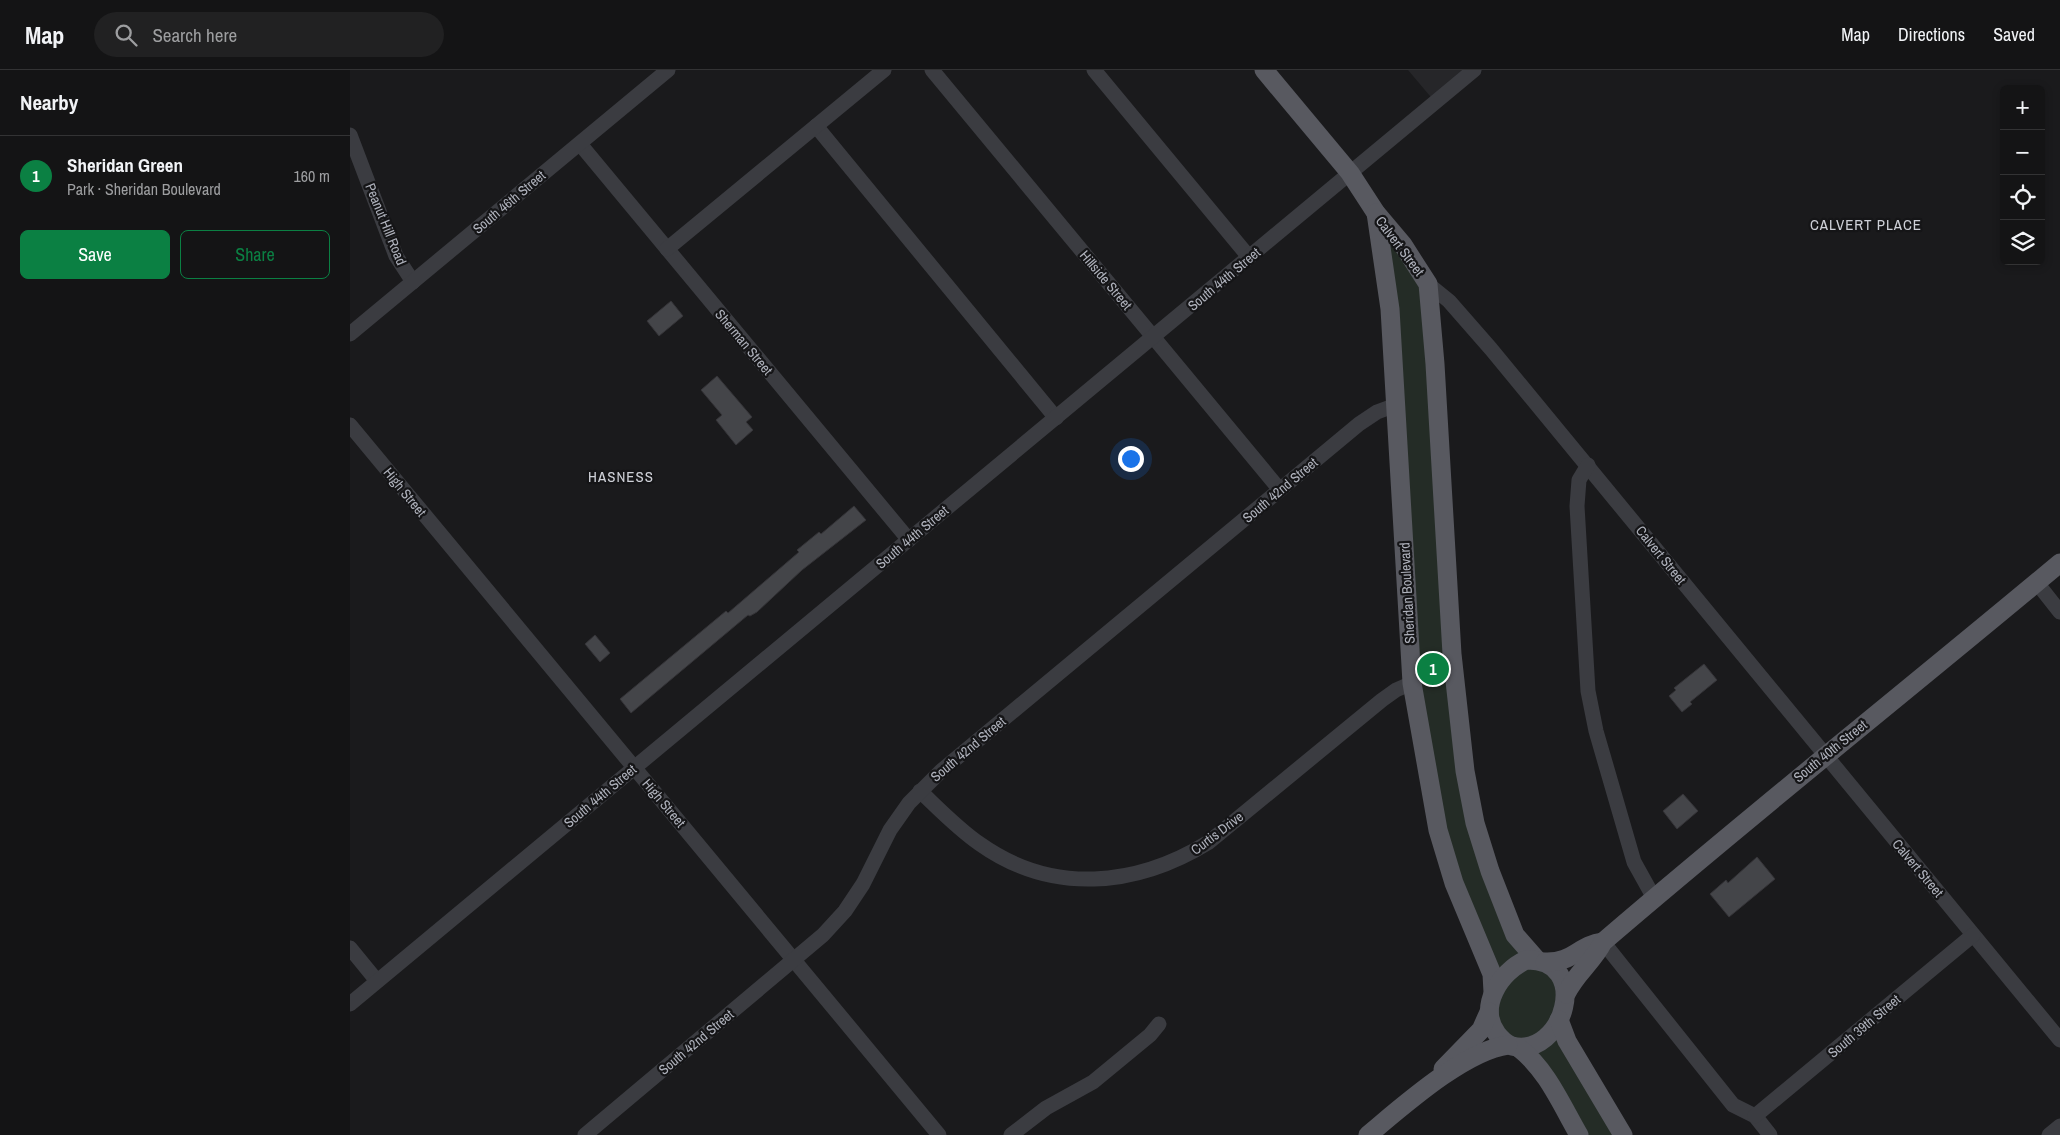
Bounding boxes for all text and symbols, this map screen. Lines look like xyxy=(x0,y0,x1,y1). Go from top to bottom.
search box xyxy=(94,12,444,57)
text: Map xyxy=(25,19,64,51)
icon: search xyxy=(112,21,140,49)
text: Search here xyxy=(152,22,237,48)
text: Map xyxy=(1841,22,1870,47)
text: Directions xyxy=(1898,22,1965,47)
text: Saved xyxy=(1993,22,2035,47)
map controls xyxy=(2000,85,2045,265)
button: + xyxy=(2000,85,2045,130)
text: Nearby xyxy=(20,88,78,117)
button: − xyxy=(2000,130,2045,175)
text: Sheridan Green xyxy=(67,152,183,178)
text: 1 xyxy=(32,165,40,187)
text: 160 m xyxy=(294,165,330,187)
street label: South 46th Street xyxy=(469,166,549,238)
button: locate xyxy=(2000,175,2045,220)
text: Park · Sheridan Boulevard xyxy=(67,178,221,200)
street label: Peanut Hill Road xyxy=(361,180,411,268)
street label: Calvert Street xyxy=(1372,213,1428,279)
district label: CALVERT PLACE xyxy=(1810,214,1922,235)
button: layers xyxy=(2000,220,2045,265)
button: Save xyxy=(20,230,170,279)
button: Share xyxy=(180,230,330,279)
street label: South 44th Street xyxy=(1184,243,1264,315)
street label: Hillside Street xyxy=(1076,247,1136,313)
street label: Sherman Street xyxy=(711,305,777,379)
your location xyxy=(1118,446,1144,472)
street label: South 42nd Street xyxy=(1239,453,1321,527)
street label: High Street xyxy=(380,464,430,520)
district label: HASNESS xyxy=(588,466,654,487)
street label: South 44th Street xyxy=(872,501,952,573)
street label: Calvert Street xyxy=(1632,522,1690,588)
street label: Sheridan Boulevard xyxy=(1395,542,1419,644)
pin: 1 xyxy=(1417,650,1449,688)
street label: South 42nd Street xyxy=(927,712,1009,786)
street label: South 40th Street xyxy=(1790,716,1870,786)
street label: South 44th Street xyxy=(560,760,640,832)
street label: High Street xyxy=(638,775,690,831)
street label: Curtis Drive xyxy=(1187,807,1247,859)
street label: Calvert Street xyxy=(1889,835,1947,901)
street label: South 39th Street xyxy=(1824,990,1904,1062)
street label: South 42nd Street xyxy=(655,1005,737,1079)

